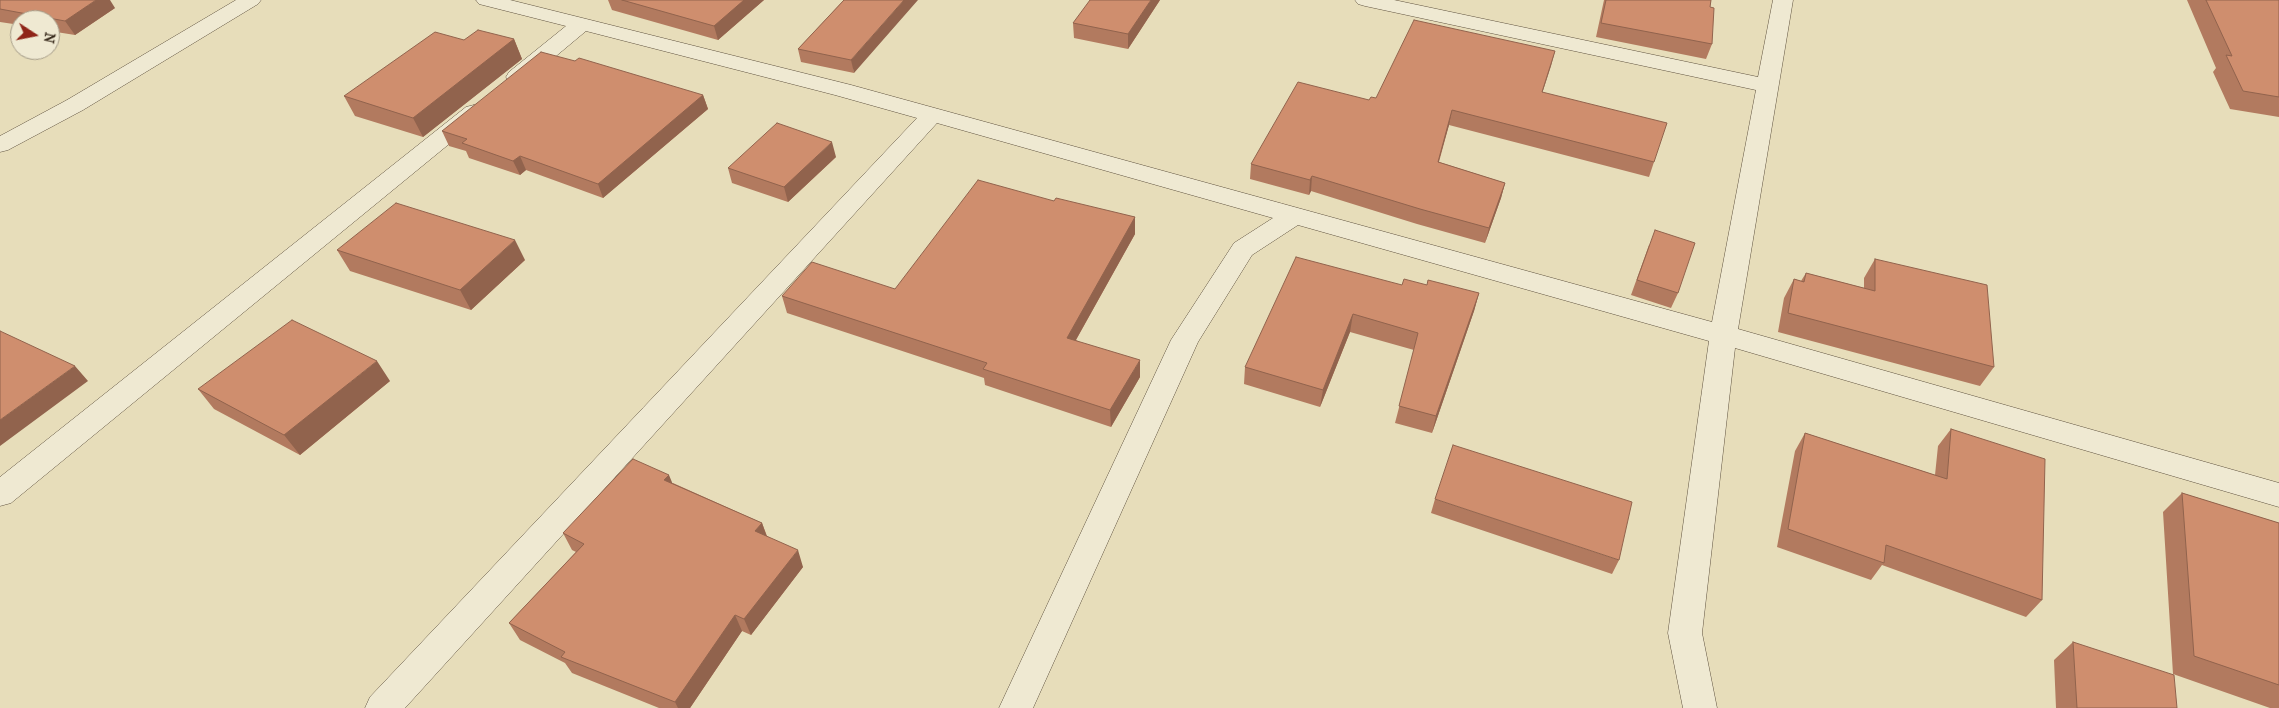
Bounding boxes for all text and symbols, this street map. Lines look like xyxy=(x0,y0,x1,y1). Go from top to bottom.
north arrow xyxy=(10,10,60,60)
text: N xyxy=(40,31,59,45)

